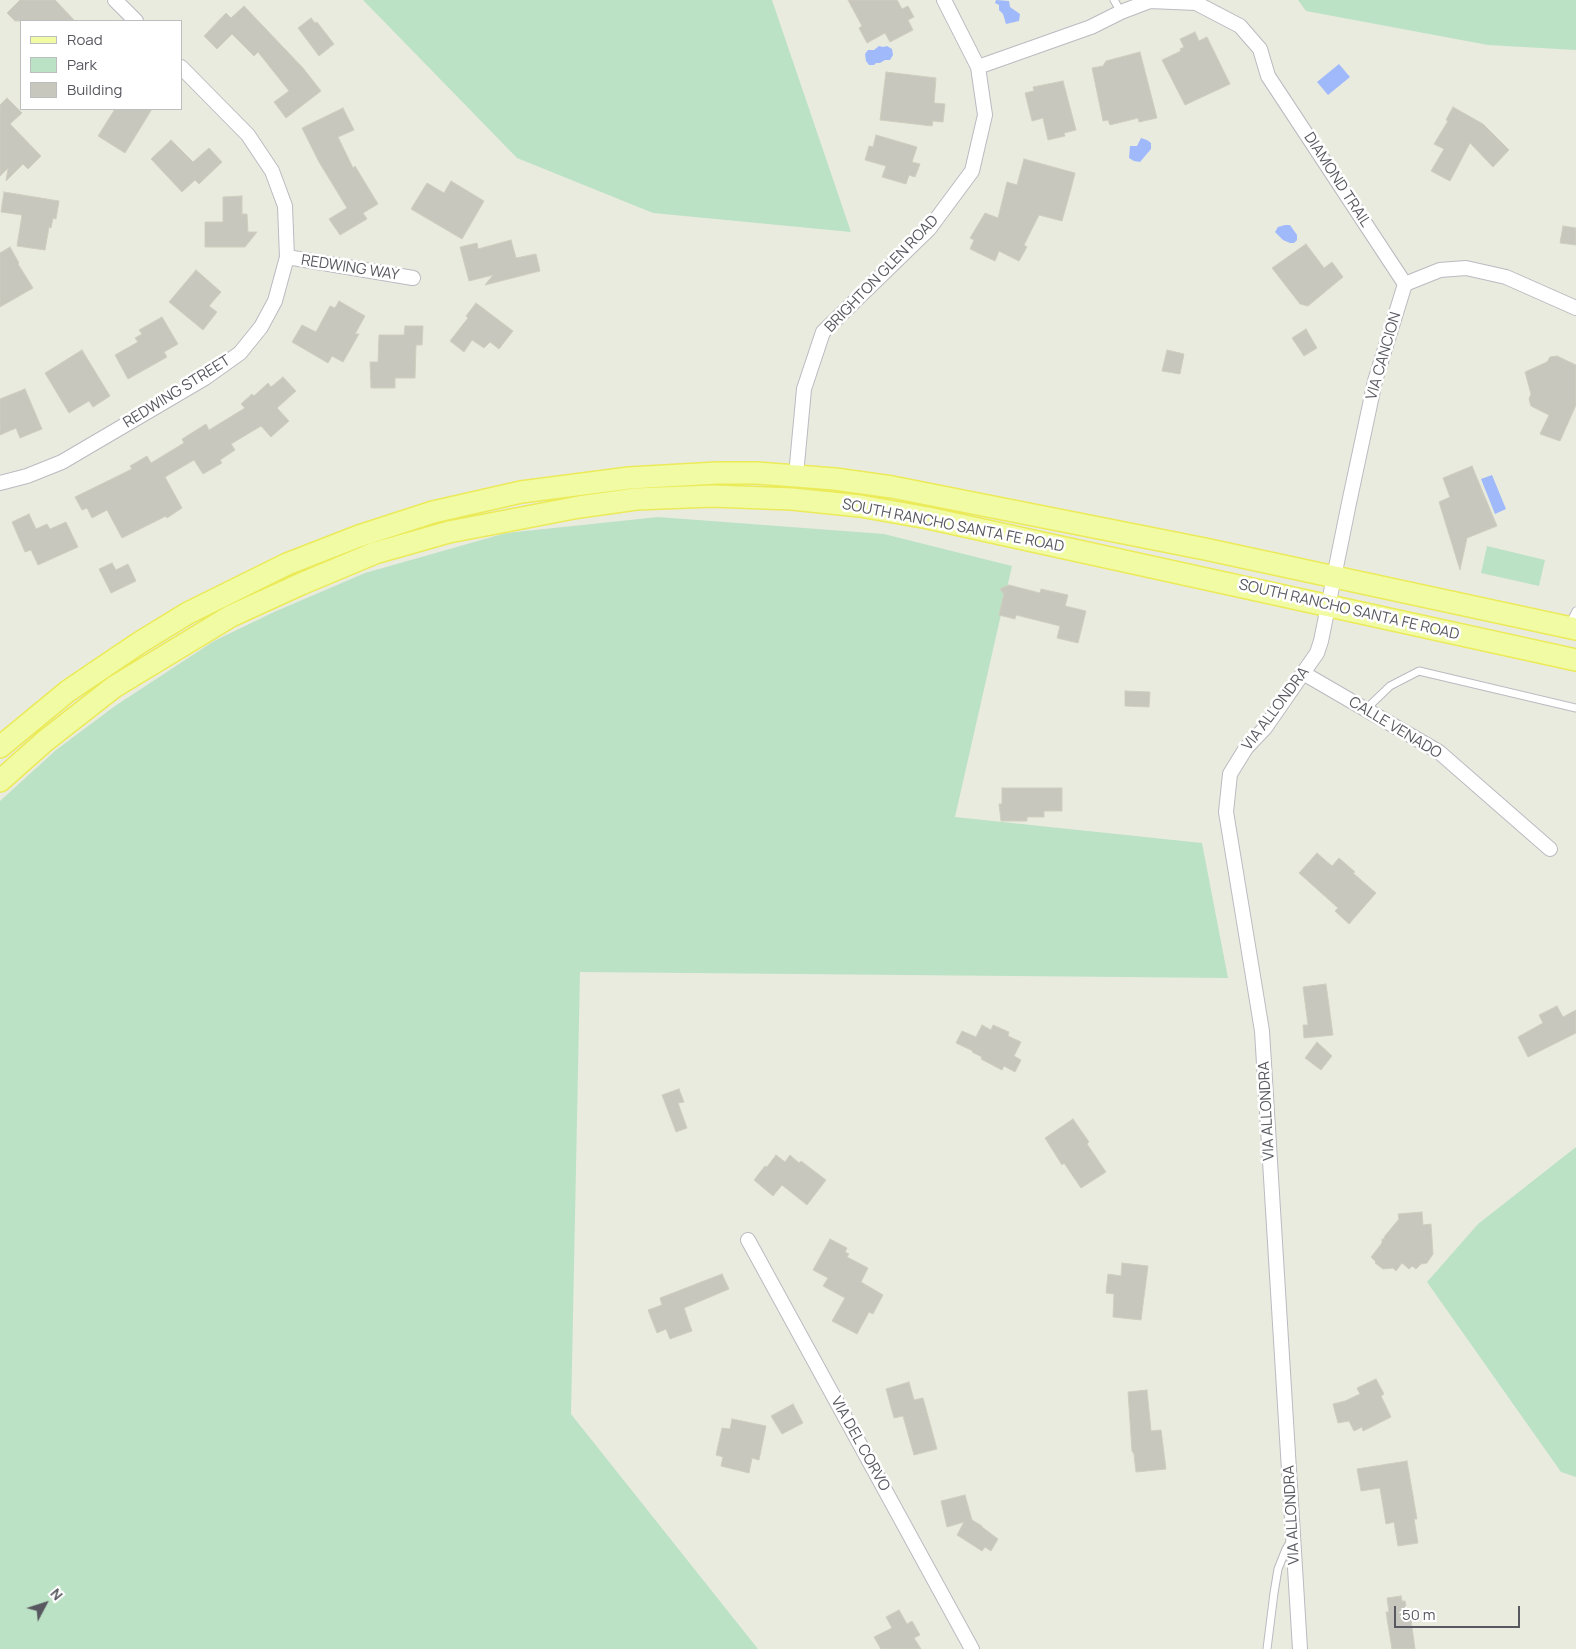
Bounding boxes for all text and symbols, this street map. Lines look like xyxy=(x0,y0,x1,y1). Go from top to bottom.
legend xyxy=(20,20,182,110)
text: Road xyxy=(67,29,103,50)
text: Park xyxy=(67,54,97,75)
text: Building xyxy=(67,79,122,100)
street label: DIAMOND TRAIL xyxy=(1300,129,1374,231)
street label: BRIGHTON GLEN ROAD xyxy=(821,212,943,336)
street label: REDWING WAY xyxy=(300,251,400,285)
street label: VIA CANCION xyxy=(1363,310,1405,402)
street label: REDWING STREET xyxy=(120,352,234,432)
street label: SOUTH RANCHO SANTA FE ROAD xyxy=(840,496,1066,556)
street label: SOUTH RANCHO SANTA FE ROAD xyxy=(1237,576,1461,644)
street label: VIA ALLONDRA xyxy=(1239,664,1313,754)
street label: CALLE VENADO xyxy=(1345,693,1445,763)
street label: VIA ALLONDRA xyxy=(1255,1061,1279,1161)
street label: VIA DEL CORVO xyxy=(827,1394,893,1494)
street label: VIA ALLONDRA xyxy=(1280,1465,1304,1565)
north arrow xyxy=(20,1579,70,1629)
text: N xyxy=(46,1584,67,1604)
scale bar xyxy=(1396,1596,1522,1628)
text: 50 m xyxy=(1402,1604,1436,1625)

